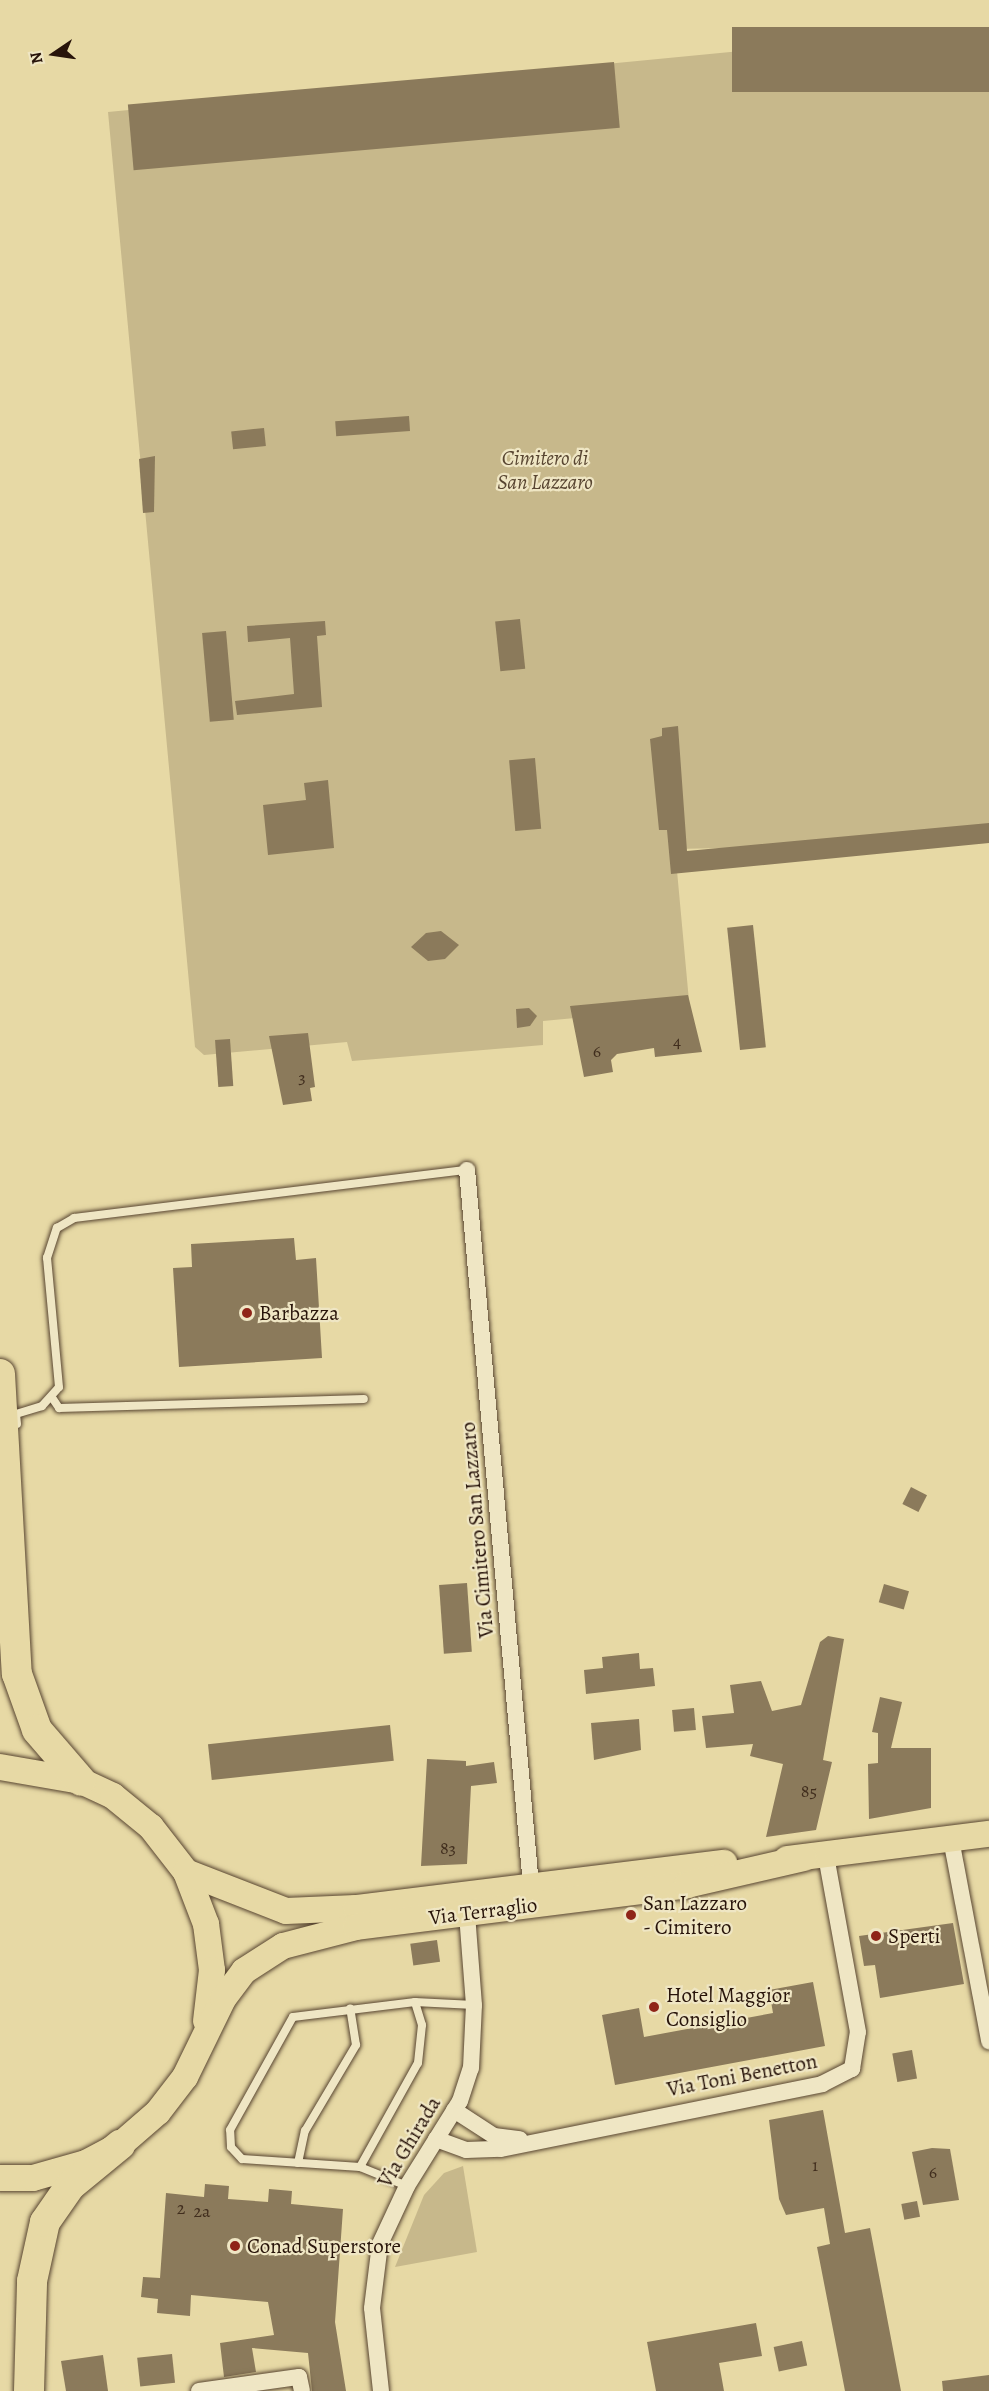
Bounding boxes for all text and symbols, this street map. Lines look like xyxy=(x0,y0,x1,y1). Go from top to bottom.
north arrow xyxy=(24,24,84,84)
text: N xyxy=(24,50,48,66)
park label: Cimitero di San Lazzaro xyxy=(497,445,593,495)
house number: 4 xyxy=(673,1030,681,1052)
house number: 6 xyxy=(593,1040,601,1062)
house number: 3 xyxy=(298,1066,306,1088)
place label: Barbazza xyxy=(259,1300,339,1326)
marker: Barbazza xyxy=(240,1306,254,1320)
street label: Via Cimitero San Lazzaro xyxy=(455,1421,499,1639)
house number: 85 xyxy=(801,1780,817,1802)
house number: 83 xyxy=(440,1837,456,1859)
place label: San Lazzaro - Cimitero xyxy=(643,1890,747,1940)
street label: Via Terraglio xyxy=(427,1892,539,1930)
marker: San Lazzaro - Cimitero xyxy=(624,1908,638,1922)
place label: Sperti xyxy=(888,1923,941,1949)
marker: Sperti xyxy=(869,1929,883,1943)
place label: Hotel Maggior Consiglio xyxy=(666,1982,790,2032)
marker: Hotel Maggior Consiglio xyxy=(647,2000,661,2014)
street label: Via Toni Benetton xyxy=(665,2048,819,2102)
street label: Via Ghirada xyxy=(372,2092,446,2192)
house number: 1 xyxy=(812,2154,818,2176)
house number: 6 xyxy=(929,2161,937,2183)
house number: 2 xyxy=(177,2197,185,2219)
house number: 2a xyxy=(194,2200,210,2222)
place label: Conad Superstore xyxy=(247,2233,401,2259)
marker: Conad Superstore xyxy=(228,2239,242,2253)

